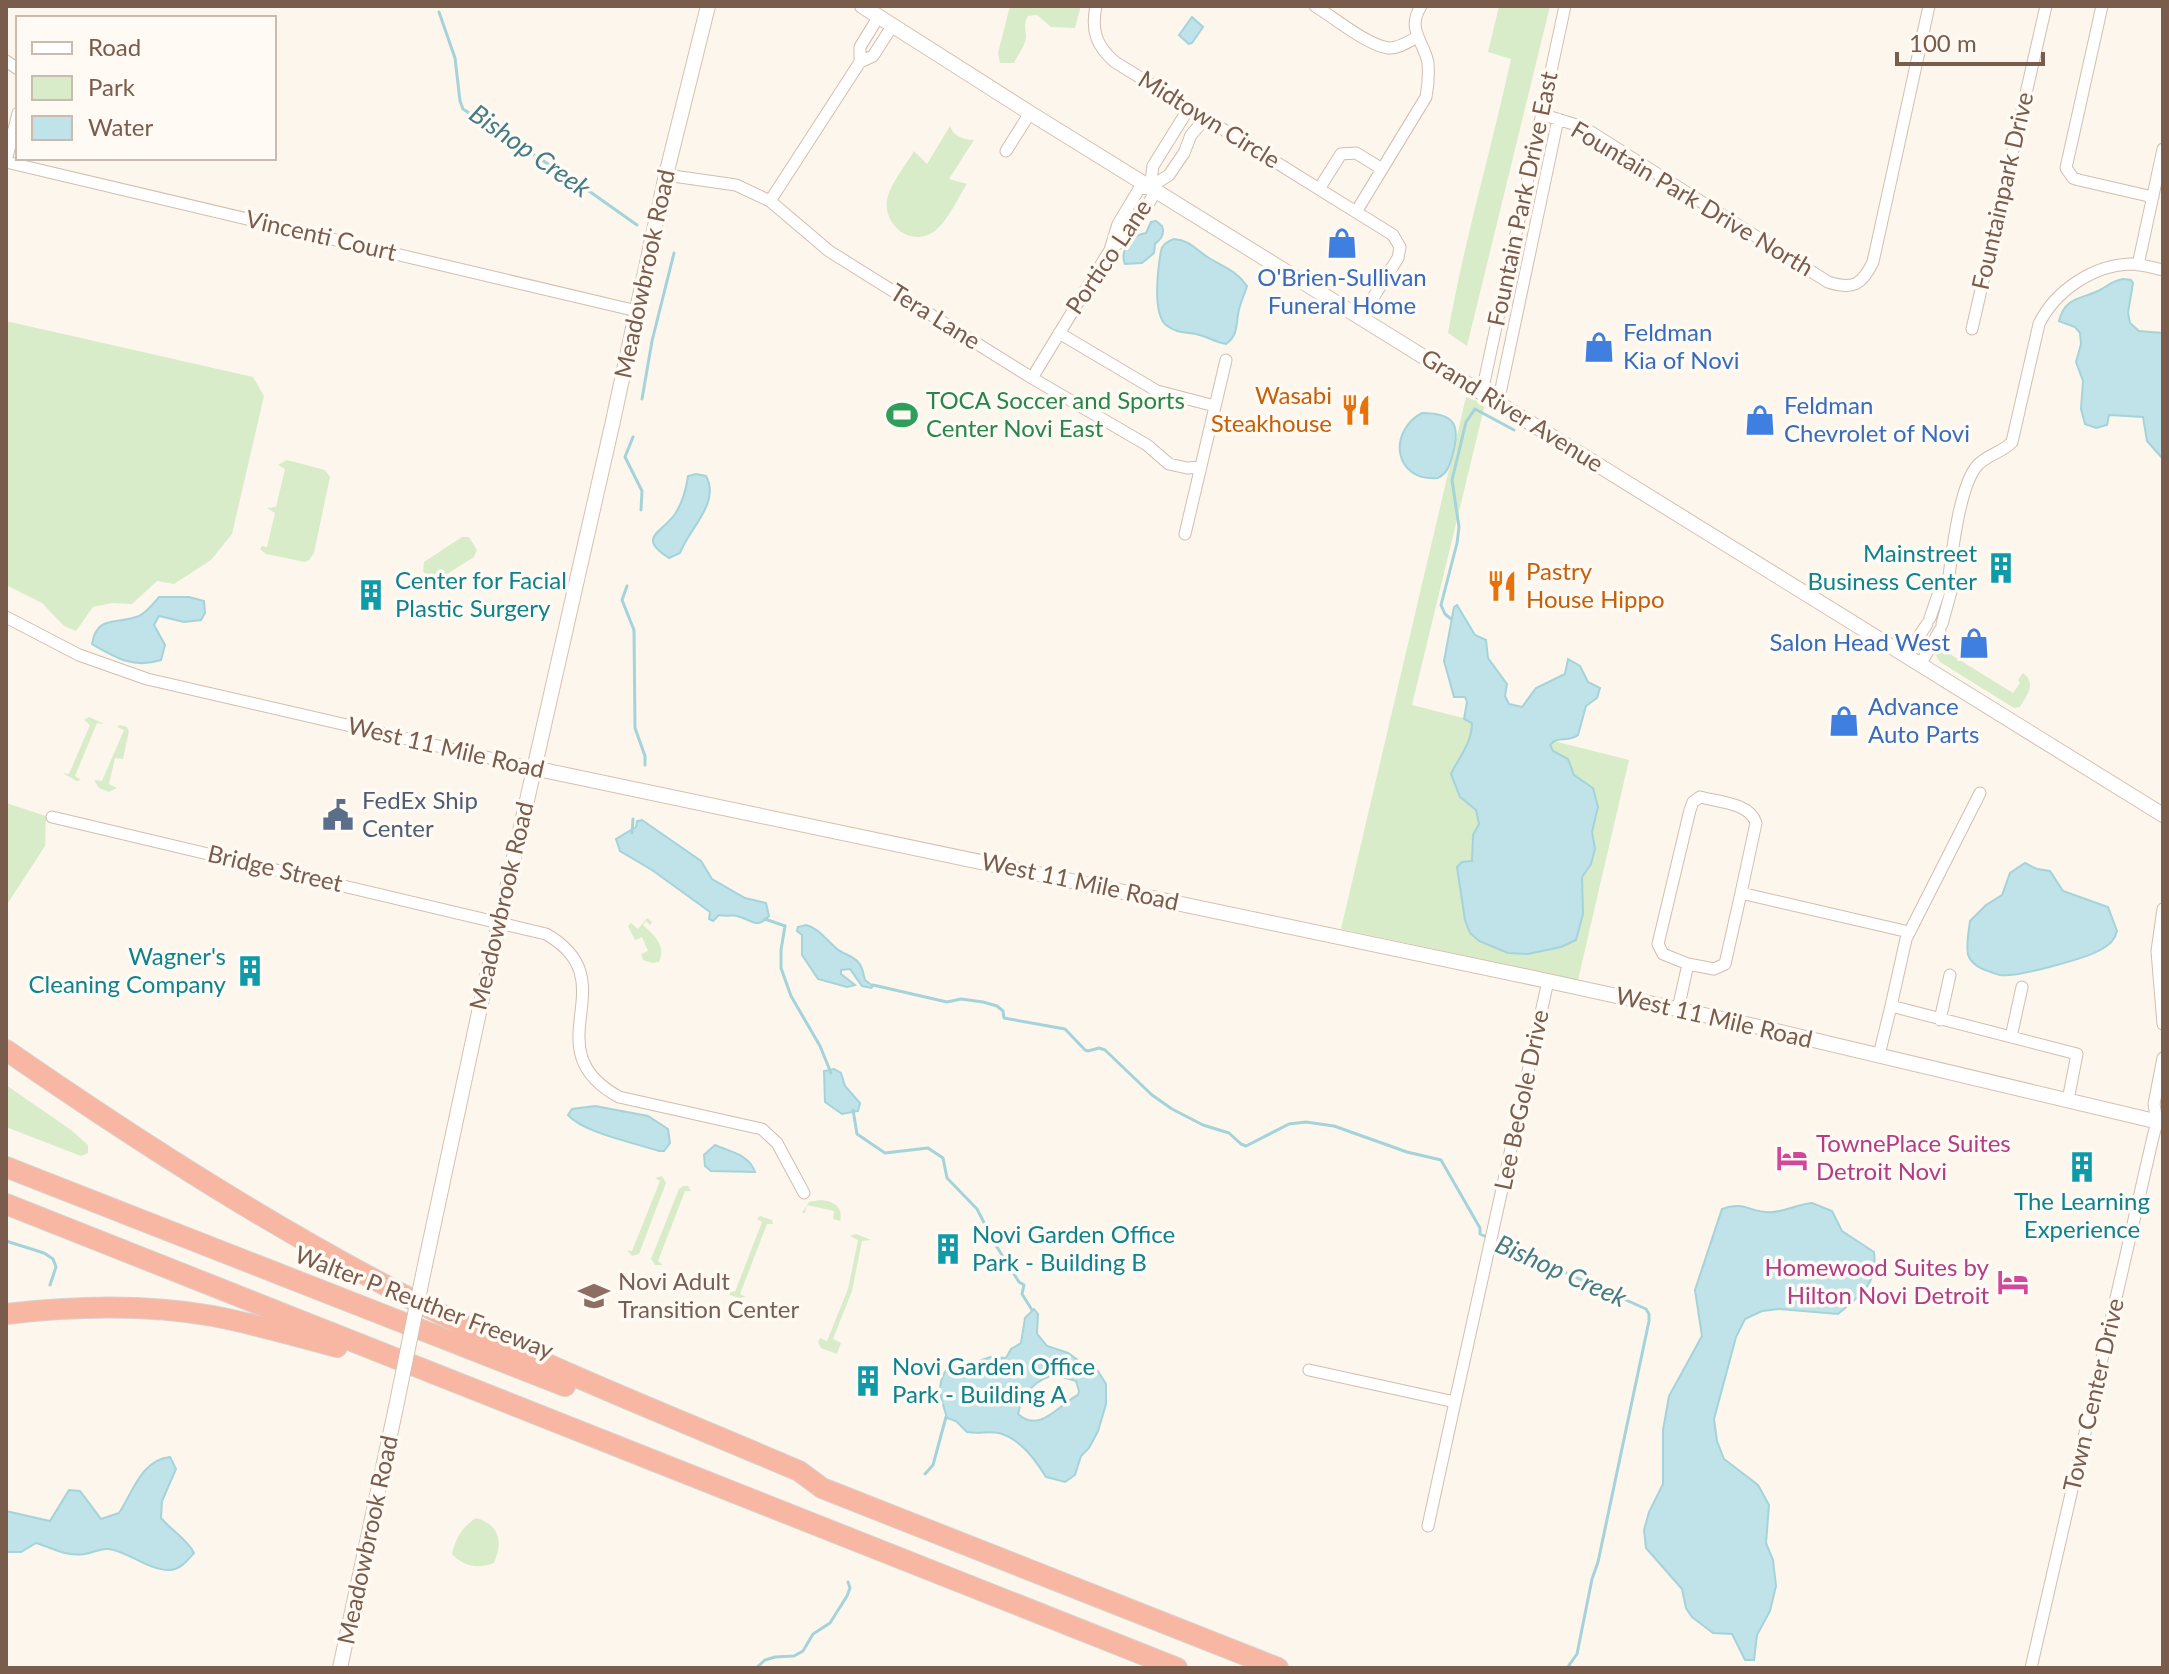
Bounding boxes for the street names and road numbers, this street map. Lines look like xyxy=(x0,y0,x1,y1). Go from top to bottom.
street label: Midtown Circle xyxy=(1134,64,1286,174)
street label: Fountain Park Drive East xyxy=(1480,68,1563,329)
street label: Fountainpark Drive xyxy=(1965,89,2038,292)
street label: Fountain Park Drive North xyxy=(1566,114,1819,282)
street label: Meadowbrook Road xyxy=(607,167,680,381)
street label: Portico Lane xyxy=(1059,193,1157,319)
street label: Vincenti Court xyxy=(243,203,400,266)
street label: Tera Lane xyxy=(885,277,986,355)
street label: Grand River Avenue xyxy=(1416,342,1609,477)
street label: West 11 Mile Road xyxy=(345,710,547,783)
street label: Meadowbrook Road xyxy=(462,799,539,1013)
street label: Bridge Street xyxy=(205,838,346,897)
street label: West 11 Mile Road xyxy=(979,845,1182,916)
street label: West 11 Mile Road xyxy=(1613,980,1815,1053)
street label: Lee BeGole Drive xyxy=(1487,1007,1554,1192)
street label: Walter P Reuther Freeway xyxy=(291,1239,559,1365)
street label: Town Center Drive xyxy=(2056,1295,2129,1494)
street label: Meadowbrook Road xyxy=(330,1433,403,1647)

